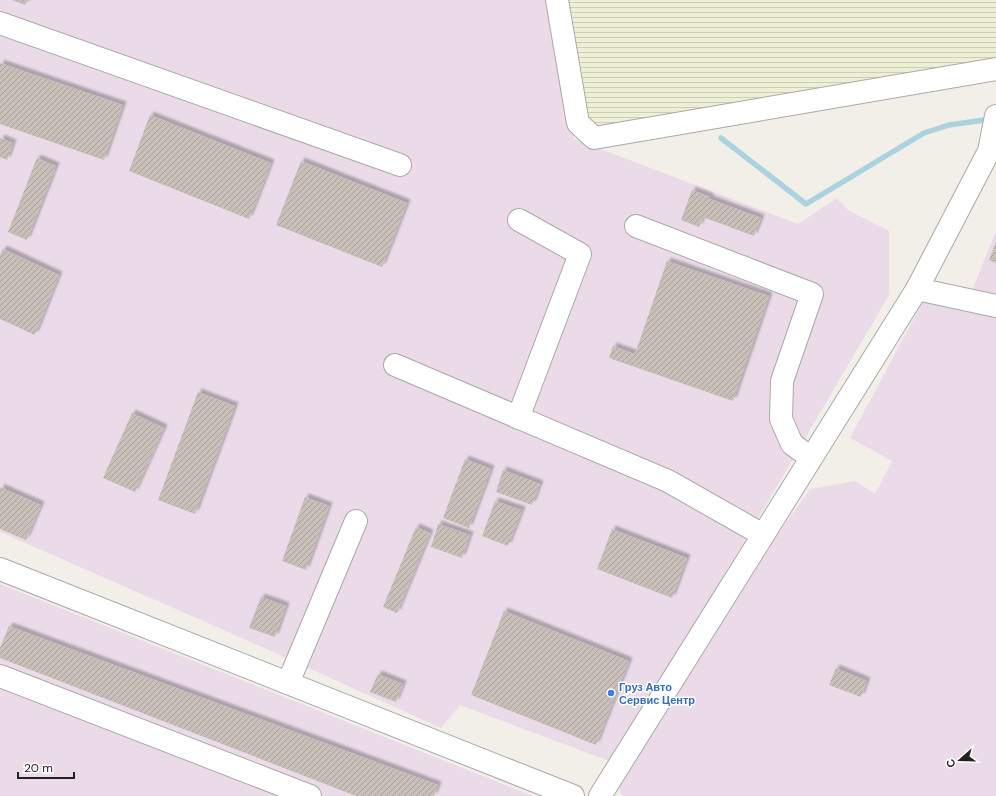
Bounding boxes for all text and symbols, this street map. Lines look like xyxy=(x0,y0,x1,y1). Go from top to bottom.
place label: Груз Авто Сервис Центр xyxy=(619,680,695,707)
marker: Груз Авто Сервис Центр xyxy=(606,688,616,698)
north arrow xyxy=(940,740,980,780)
scale bar xyxy=(18,754,74,780)
text: С xyxy=(943,757,959,770)
text: 20 m xyxy=(24,760,53,776)

